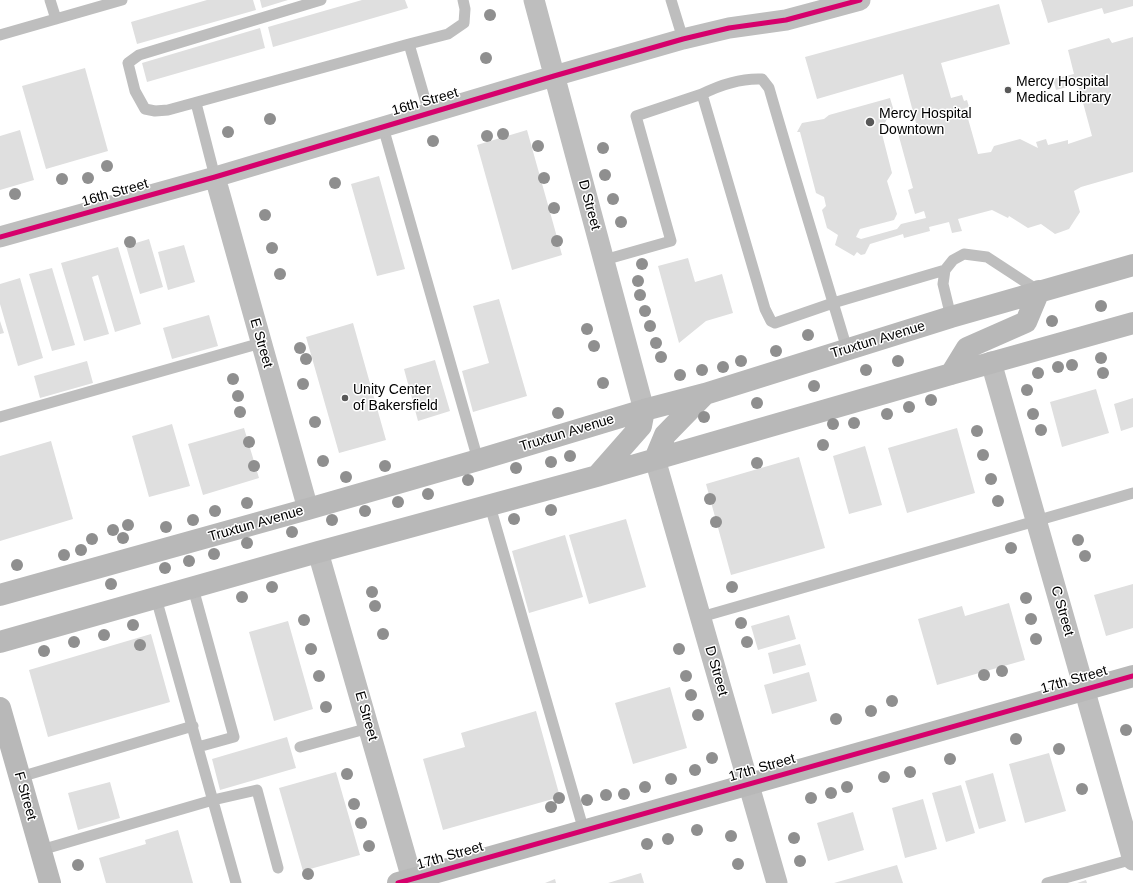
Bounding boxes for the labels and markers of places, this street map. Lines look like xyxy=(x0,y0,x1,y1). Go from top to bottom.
place label: Mercy Hospital Medical Library xyxy=(1016,74,1111,106)
marker: Mercy Hospital Medical Library xyxy=(1003,85,1013,95)
place label: Mercy Hospital Downtown xyxy=(879,106,972,138)
marker: Mercy Hospital Downtown xyxy=(864,116,876,128)
place label: Unity Center of Bakersfield xyxy=(353,382,438,414)
marker: Unity Center of Bakersfield xyxy=(340,393,350,403)

